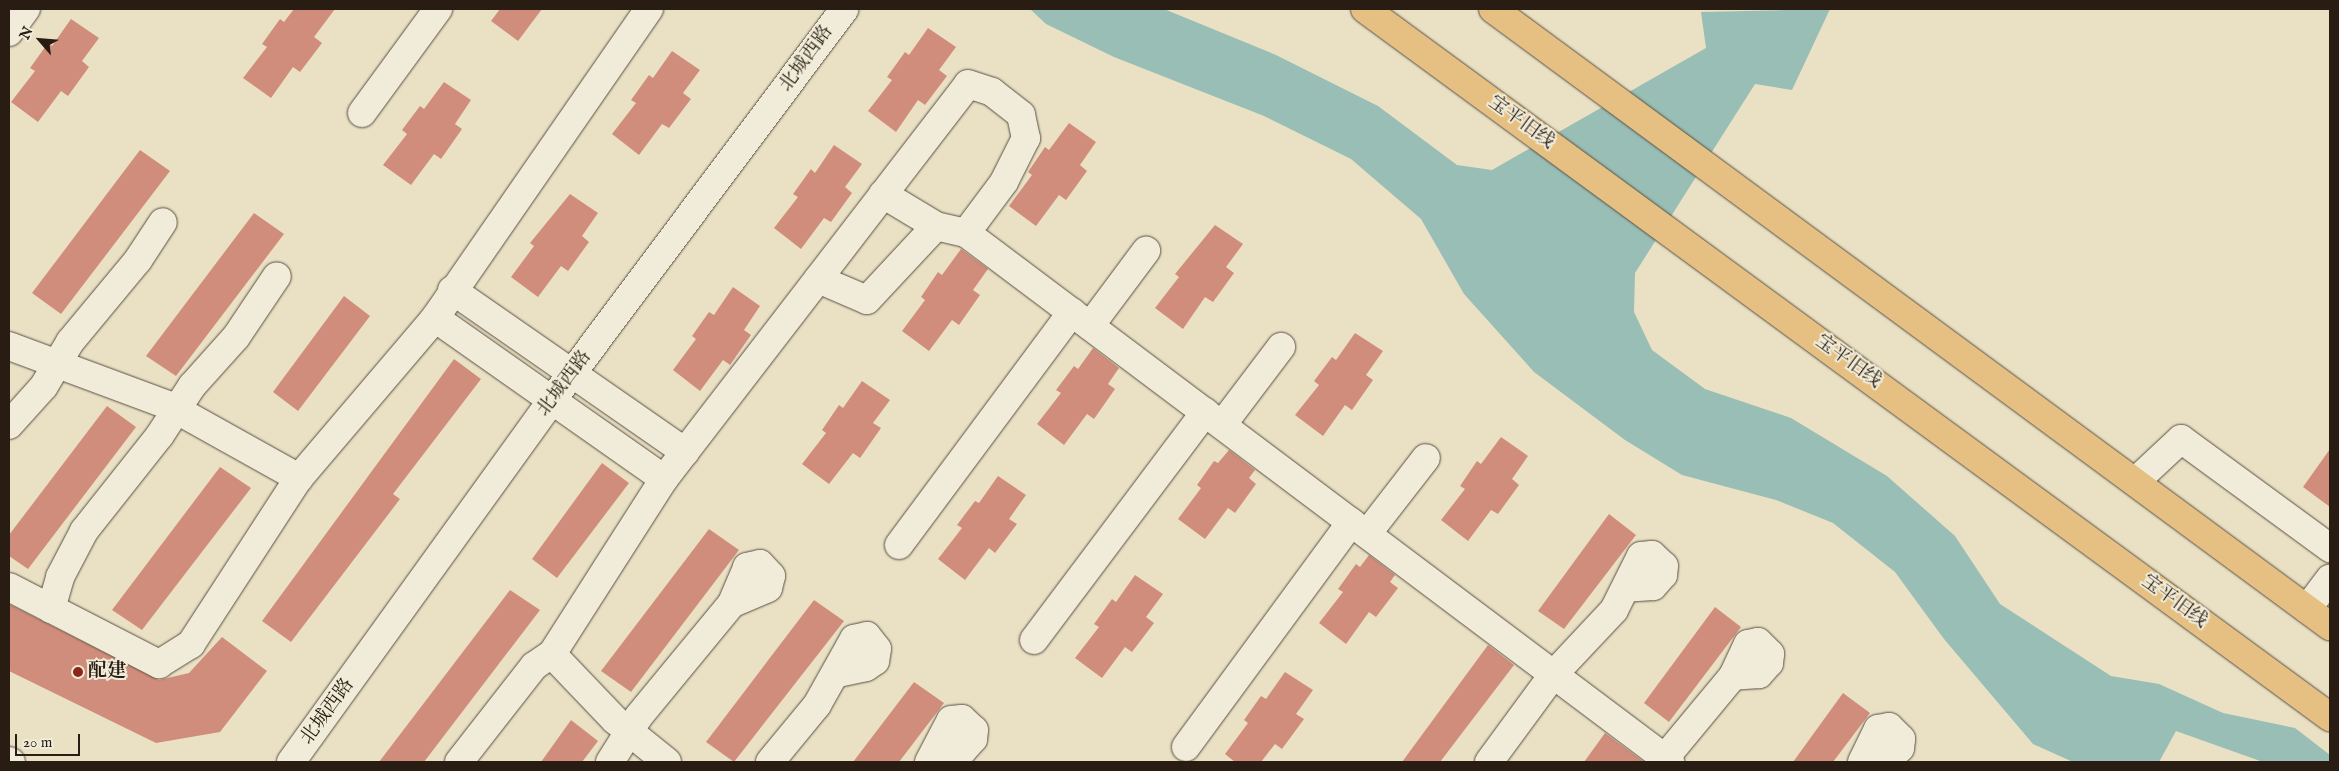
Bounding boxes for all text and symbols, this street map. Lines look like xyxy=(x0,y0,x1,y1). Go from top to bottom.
north arrow xyxy=(15,15,65,65)
street label: 北城西路 xyxy=(775,22,839,96)
text: N xyxy=(16,24,37,43)
street label: 宝平旧线 xyxy=(1484,91,1558,155)
street label: 宝平旧线 xyxy=(1811,330,1885,394)
street label: 北城西路 xyxy=(533,347,597,421)
street label: 宝平旧线 xyxy=(2137,570,2211,634)
place label: 配建 xyxy=(88,661,126,683)
marker: 配建 xyxy=(72,666,84,678)
street label: 北城西路 xyxy=(296,675,360,749)
scale bar xyxy=(18,724,82,756)
text: 20 m xyxy=(23,733,52,752)

